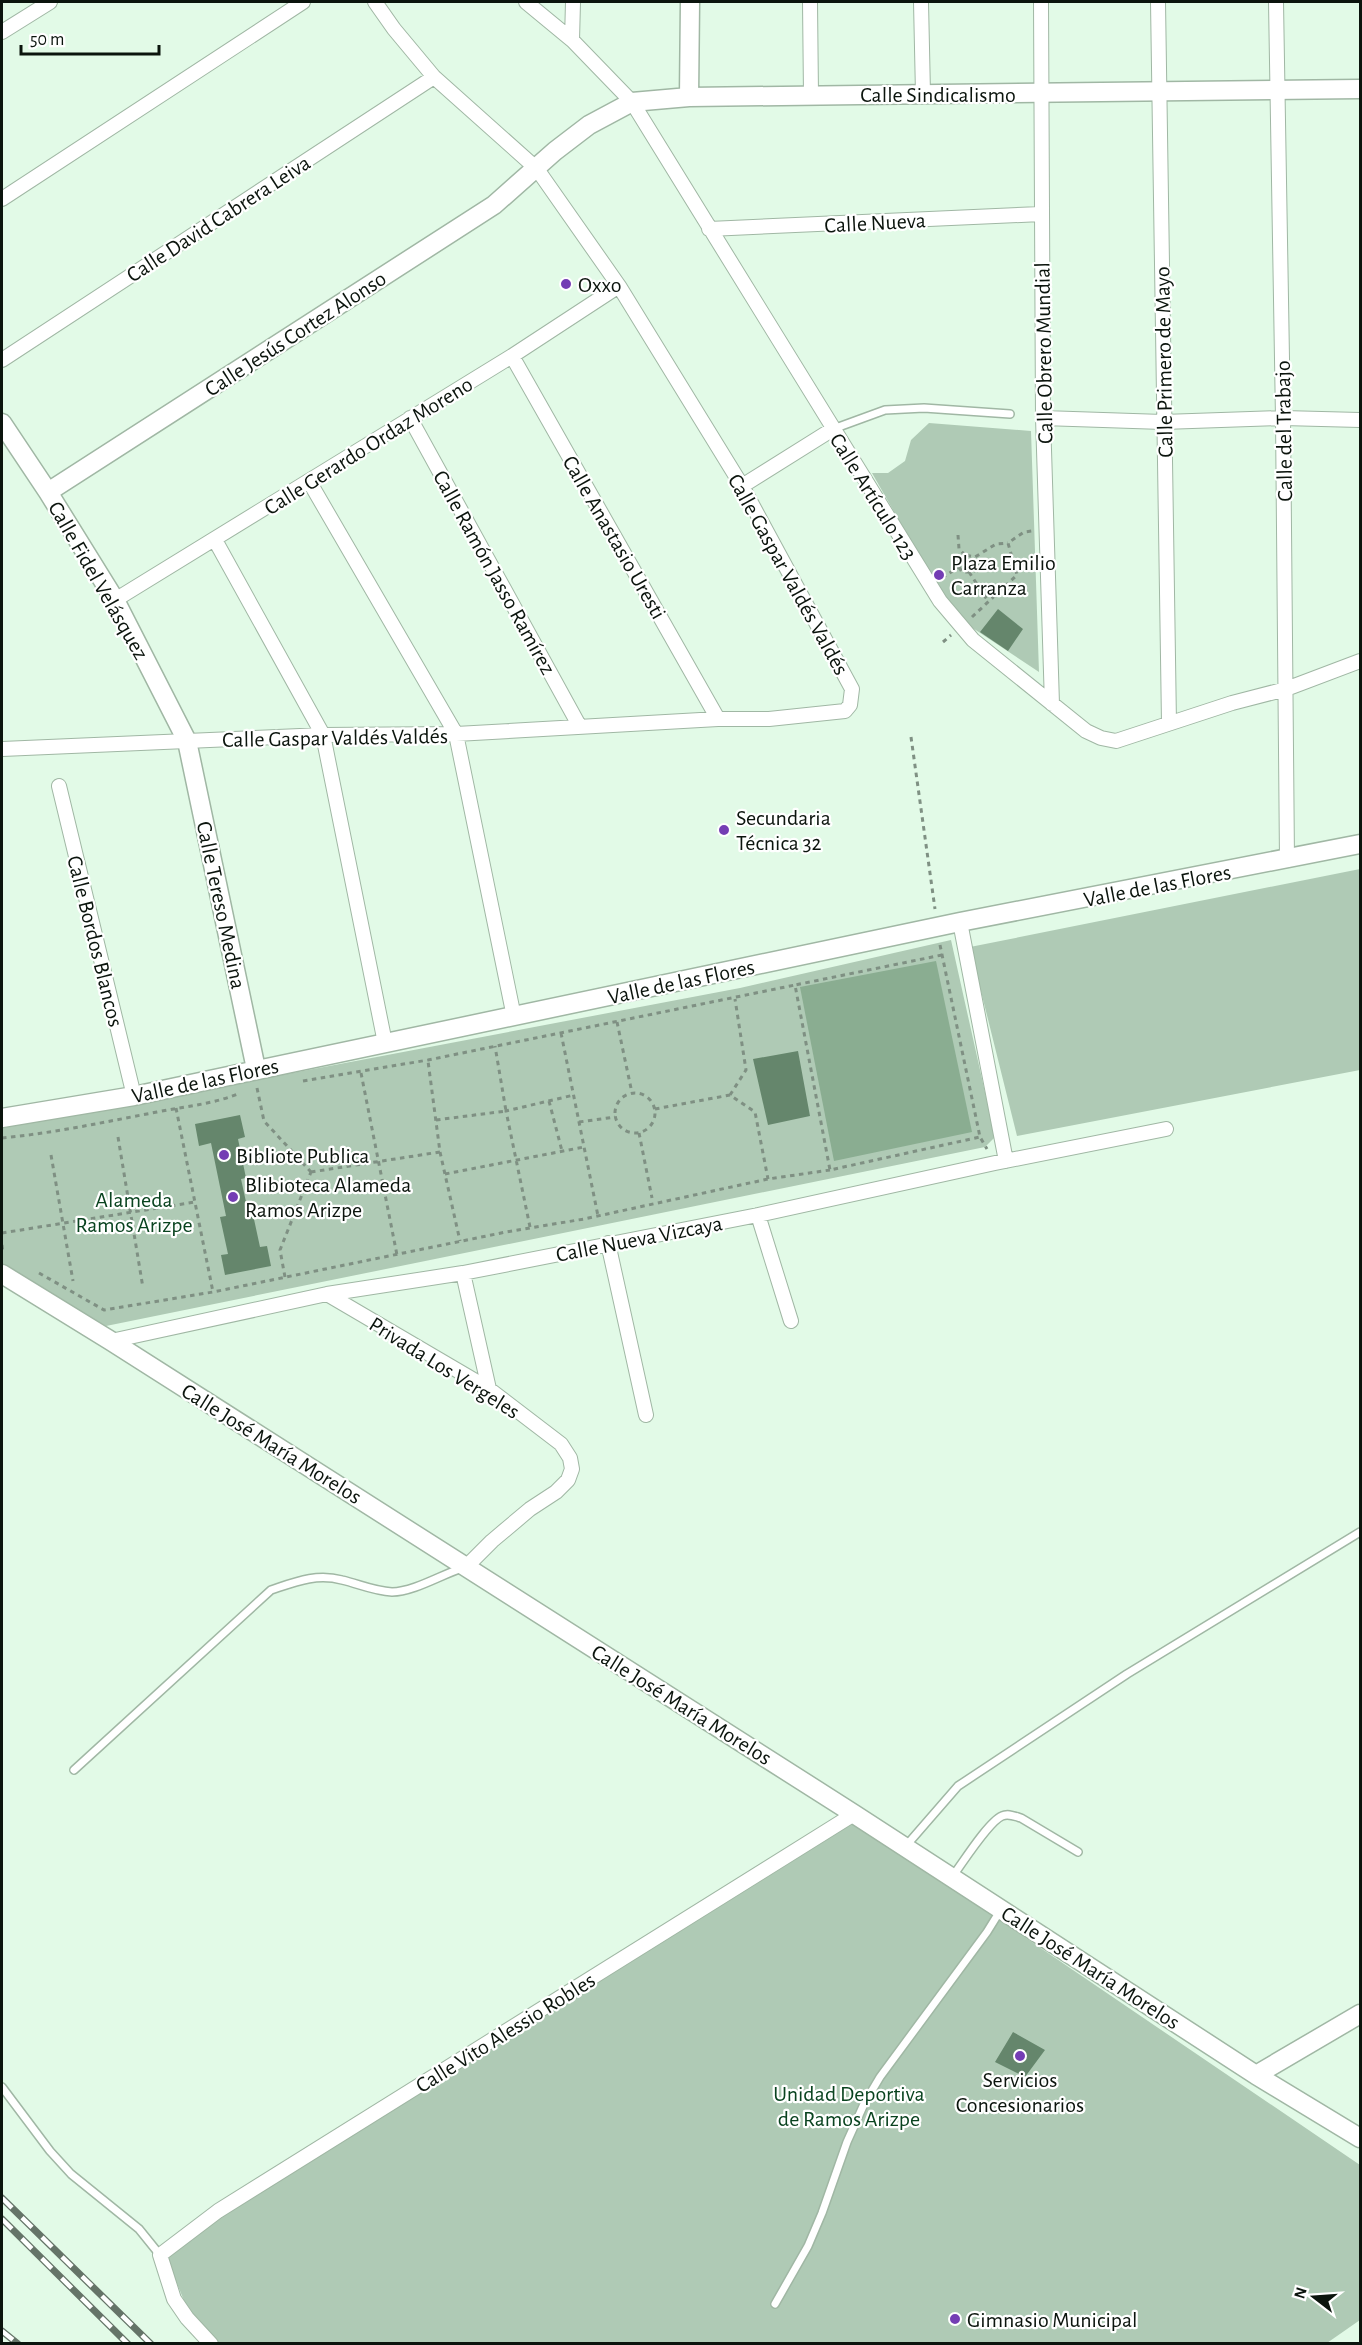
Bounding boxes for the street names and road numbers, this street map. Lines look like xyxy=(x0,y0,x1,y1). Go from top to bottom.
street label: Calle Sindicalismo xyxy=(860,84,1016,106)
street label: Calle David Cabrera Leiva xyxy=(123,151,314,286)
street label: Calle Nueva xyxy=(824,209,926,237)
street label: Calle Obrero Mundial xyxy=(1031,262,1057,444)
street label: Calle Primero de Mayo xyxy=(1151,266,1177,458)
street label: Calle Jesús Cortez Alonso xyxy=(201,267,390,401)
street label: Calle del Trabajo xyxy=(1272,360,1296,502)
street label: Calle Gerardo Ordaz Moreno xyxy=(260,373,477,519)
street label: Calle Artículo 123 xyxy=(826,429,921,564)
street label: Calle Anastasio Uresti xyxy=(558,452,670,623)
street label: Calle Ramón Jasso Ramírez xyxy=(429,467,559,678)
street label: Calle Gaspar Valdés Valdés xyxy=(724,470,853,679)
street label: Calle Fidel Velásquez xyxy=(44,498,152,663)
street label: Calle Gaspar Valdés Valdés xyxy=(222,725,448,751)
street label: Calle Tereso Medina xyxy=(193,819,250,991)
street label: Calle Bordos Blancos xyxy=(63,853,127,1029)
street label: Valle de las Flores xyxy=(1082,861,1233,911)
street label: Valle de las Flores xyxy=(606,956,757,1008)
street label: Valle de las Flores xyxy=(130,1055,281,1107)
street label: Calle Nueva Vizcaya xyxy=(554,1212,724,1266)
street label: Privada Los Vergeles xyxy=(365,1313,523,1423)
street label: Calle José María Morelos xyxy=(178,1379,365,1508)
street label: Calle José María Morelos xyxy=(588,1640,775,1769)
street label: Calle José María Morelos xyxy=(997,1902,1184,2034)
street label: Calle Vito Alessio Robles xyxy=(412,1969,599,2097)

